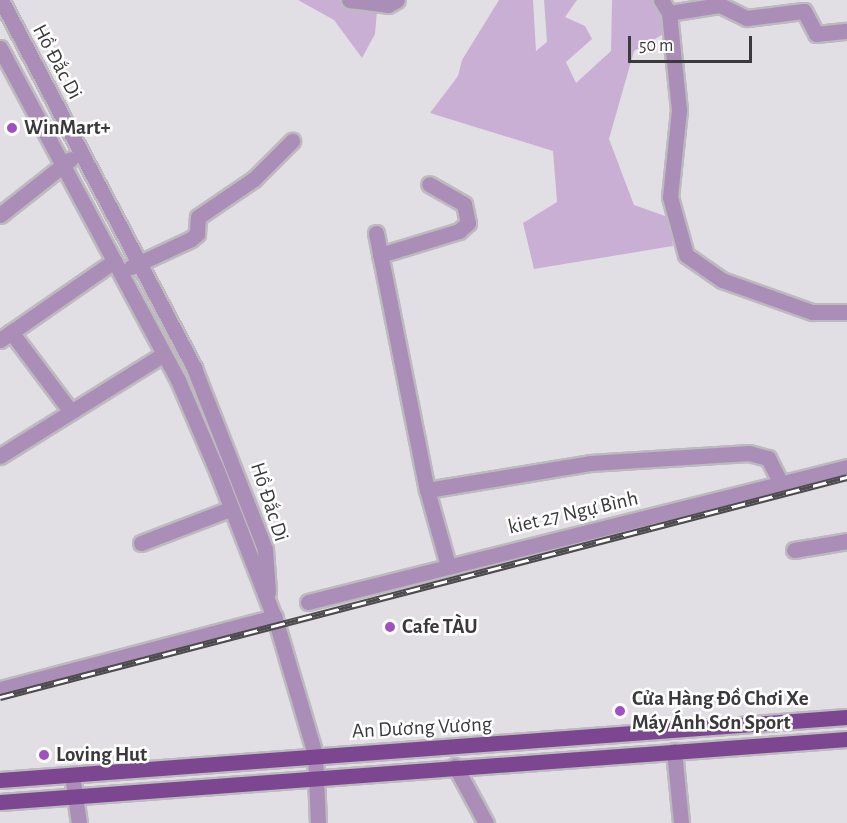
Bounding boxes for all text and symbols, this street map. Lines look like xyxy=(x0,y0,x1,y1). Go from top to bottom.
street label: Hồ Đắc Di xyxy=(27,20,87,104)
scale bar xyxy=(631,24,756,62)
text: 50 m xyxy=(639,37,673,55)
place label: WinMart+ xyxy=(24,115,111,141)
marker: WinMart+ xyxy=(5,121,19,135)
street label: Hồ Đắc Di xyxy=(244,459,294,545)
street label: kiet 27 Ngự Bình xyxy=(505,486,641,540)
place label: Cafe TÀU xyxy=(402,614,478,640)
marker: Cafe TÀU xyxy=(383,620,397,634)
place label: Cửa Hàng Đồ Chơi Xe Máy Ánh Sơn Sport xyxy=(632,686,809,736)
marker: Cửa Hàng Đồ Chơi Xe Máy Ánh Sơn Sport xyxy=(613,704,627,718)
street label: An Dương Vương xyxy=(351,712,493,744)
place label: Loving Hut xyxy=(56,742,147,768)
marker: Loving Hut xyxy=(37,748,51,762)

